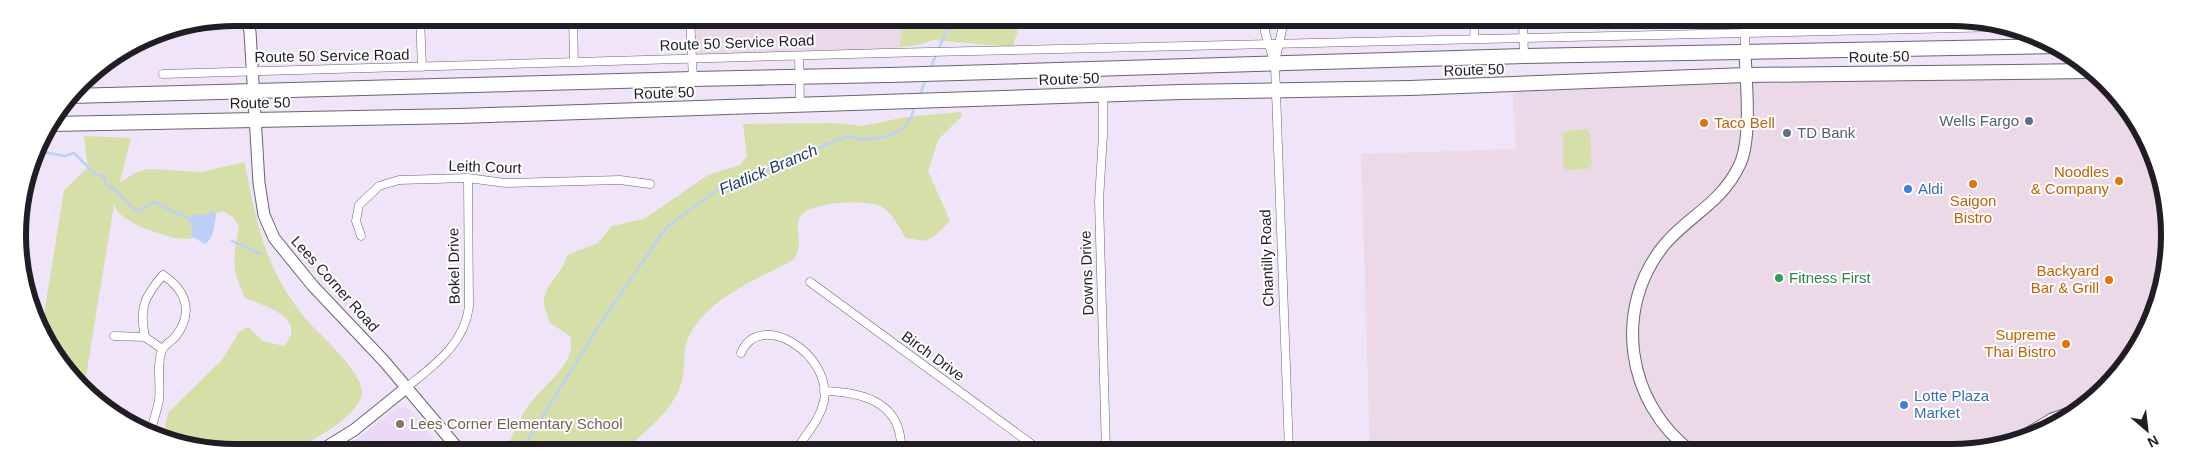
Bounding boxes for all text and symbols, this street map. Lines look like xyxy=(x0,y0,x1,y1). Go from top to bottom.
street label: Route 50 Service Road xyxy=(659,31,815,54)
street label: Route 50 Service Road xyxy=(254,46,410,65)
street label: Route 50 xyxy=(1848,47,1910,66)
street label: Route 50 xyxy=(1443,60,1505,79)
street label: Route 50 xyxy=(1038,69,1100,88)
street label: Route 50 xyxy=(633,83,695,102)
street label: Route 50 xyxy=(229,93,291,112)
place label: Wells Fargo xyxy=(1939,112,2019,129)
place label: Taco Bell xyxy=(1714,114,1775,131)
marker: Wells Fargo xyxy=(2023,115,2035,127)
marker: Taco Bell xyxy=(1698,117,1710,129)
place label: TD Bank xyxy=(1797,124,1856,141)
marker: TD Bank xyxy=(1781,127,1793,139)
water label: Flatlick Branch xyxy=(717,141,820,198)
street label: Leith Court xyxy=(448,157,523,176)
place label: Noodles & Company xyxy=(2031,163,2109,197)
marker: Noodles & Company xyxy=(2113,175,2125,187)
marker: Saigon Bistro xyxy=(1967,178,1979,190)
place label: Aldi xyxy=(1918,180,1943,197)
marker: Aldi xyxy=(1902,183,1914,195)
place label: Saigon Bistro xyxy=(1950,192,1996,226)
street label: Chantilly Road xyxy=(1256,209,1277,307)
street label: Bokel Drive xyxy=(444,228,463,305)
street label: Downs Drive xyxy=(1077,230,1096,316)
street label: Lees Corner Road xyxy=(288,232,383,335)
place label: Backyard Bar & Grill xyxy=(2031,262,2099,296)
place label: Fitness First xyxy=(1789,269,1872,286)
marker: Fitness First xyxy=(1773,272,1785,284)
marker: Backyard Bar & Grill xyxy=(2103,274,2115,286)
place label: Supreme Thai Bistro xyxy=(1984,326,2056,360)
street label: Birch Drive xyxy=(899,327,968,384)
marker: Supreme Thai Bistro xyxy=(2060,338,2072,350)
place label: Lotte Plaza Market xyxy=(1914,387,1990,421)
marker: Lotte Plaza Market xyxy=(1898,399,1910,411)
north arrow xyxy=(2122,405,2172,455)
place label: Lees Corner Elementary School xyxy=(410,415,623,432)
marker: Lees Corner Elementary School xyxy=(394,418,406,430)
text: N xyxy=(2145,432,2161,451)

